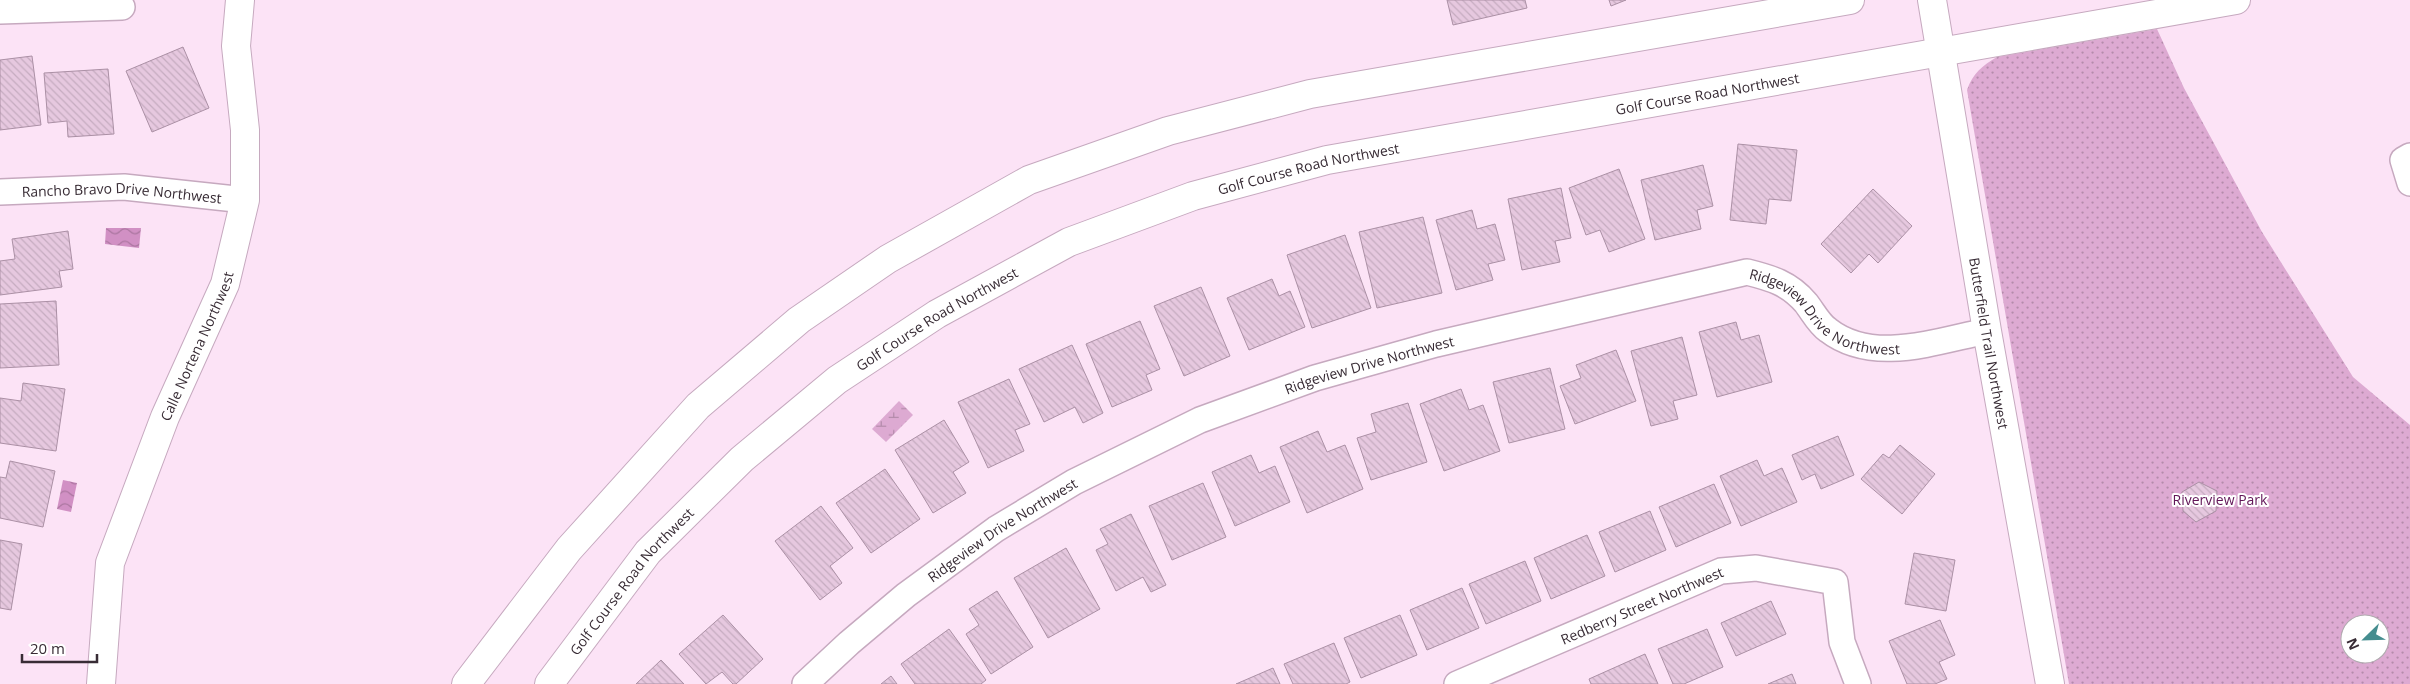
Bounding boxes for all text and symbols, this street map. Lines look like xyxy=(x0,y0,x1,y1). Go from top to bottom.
street label: Golf Course Road Northwest xyxy=(1614,68,1800,119)
street label: Golf Course Road Northwest xyxy=(1215,138,1401,198)
street label: Rancho Bravo Drive Northwest xyxy=(21,177,223,207)
street label: Butterfield Trail Northwest xyxy=(1965,256,2014,430)
street label: Golf Course Road Northwest xyxy=(852,262,1021,375)
street label: Ridgeview Drive Northwest xyxy=(1748,264,1900,358)
street label: Calle Nortena Northwest xyxy=(155,270,237,424)
street label: Ridgeview Drive Northwest xyxy=(1282,331,1456,398)
street label: Ridgeview Drive Northwest xyxy=(923,473,1080,586)
park label: Riverview Park xyxy=(2173,490,2268,509)
street label: Golf Course Road Northwest xyxy=(565,503,697,659)
street label: Redberry Street Northwest xyxy=(1558,562,1726,648)
north arrow xyxy=(2340,614,2390,664)
scale bar xyxy=(22,632,98,664)
text: N xyxy=(2342,635,2364,653)
text: 20 m xyxy=(30,638,65,658)

